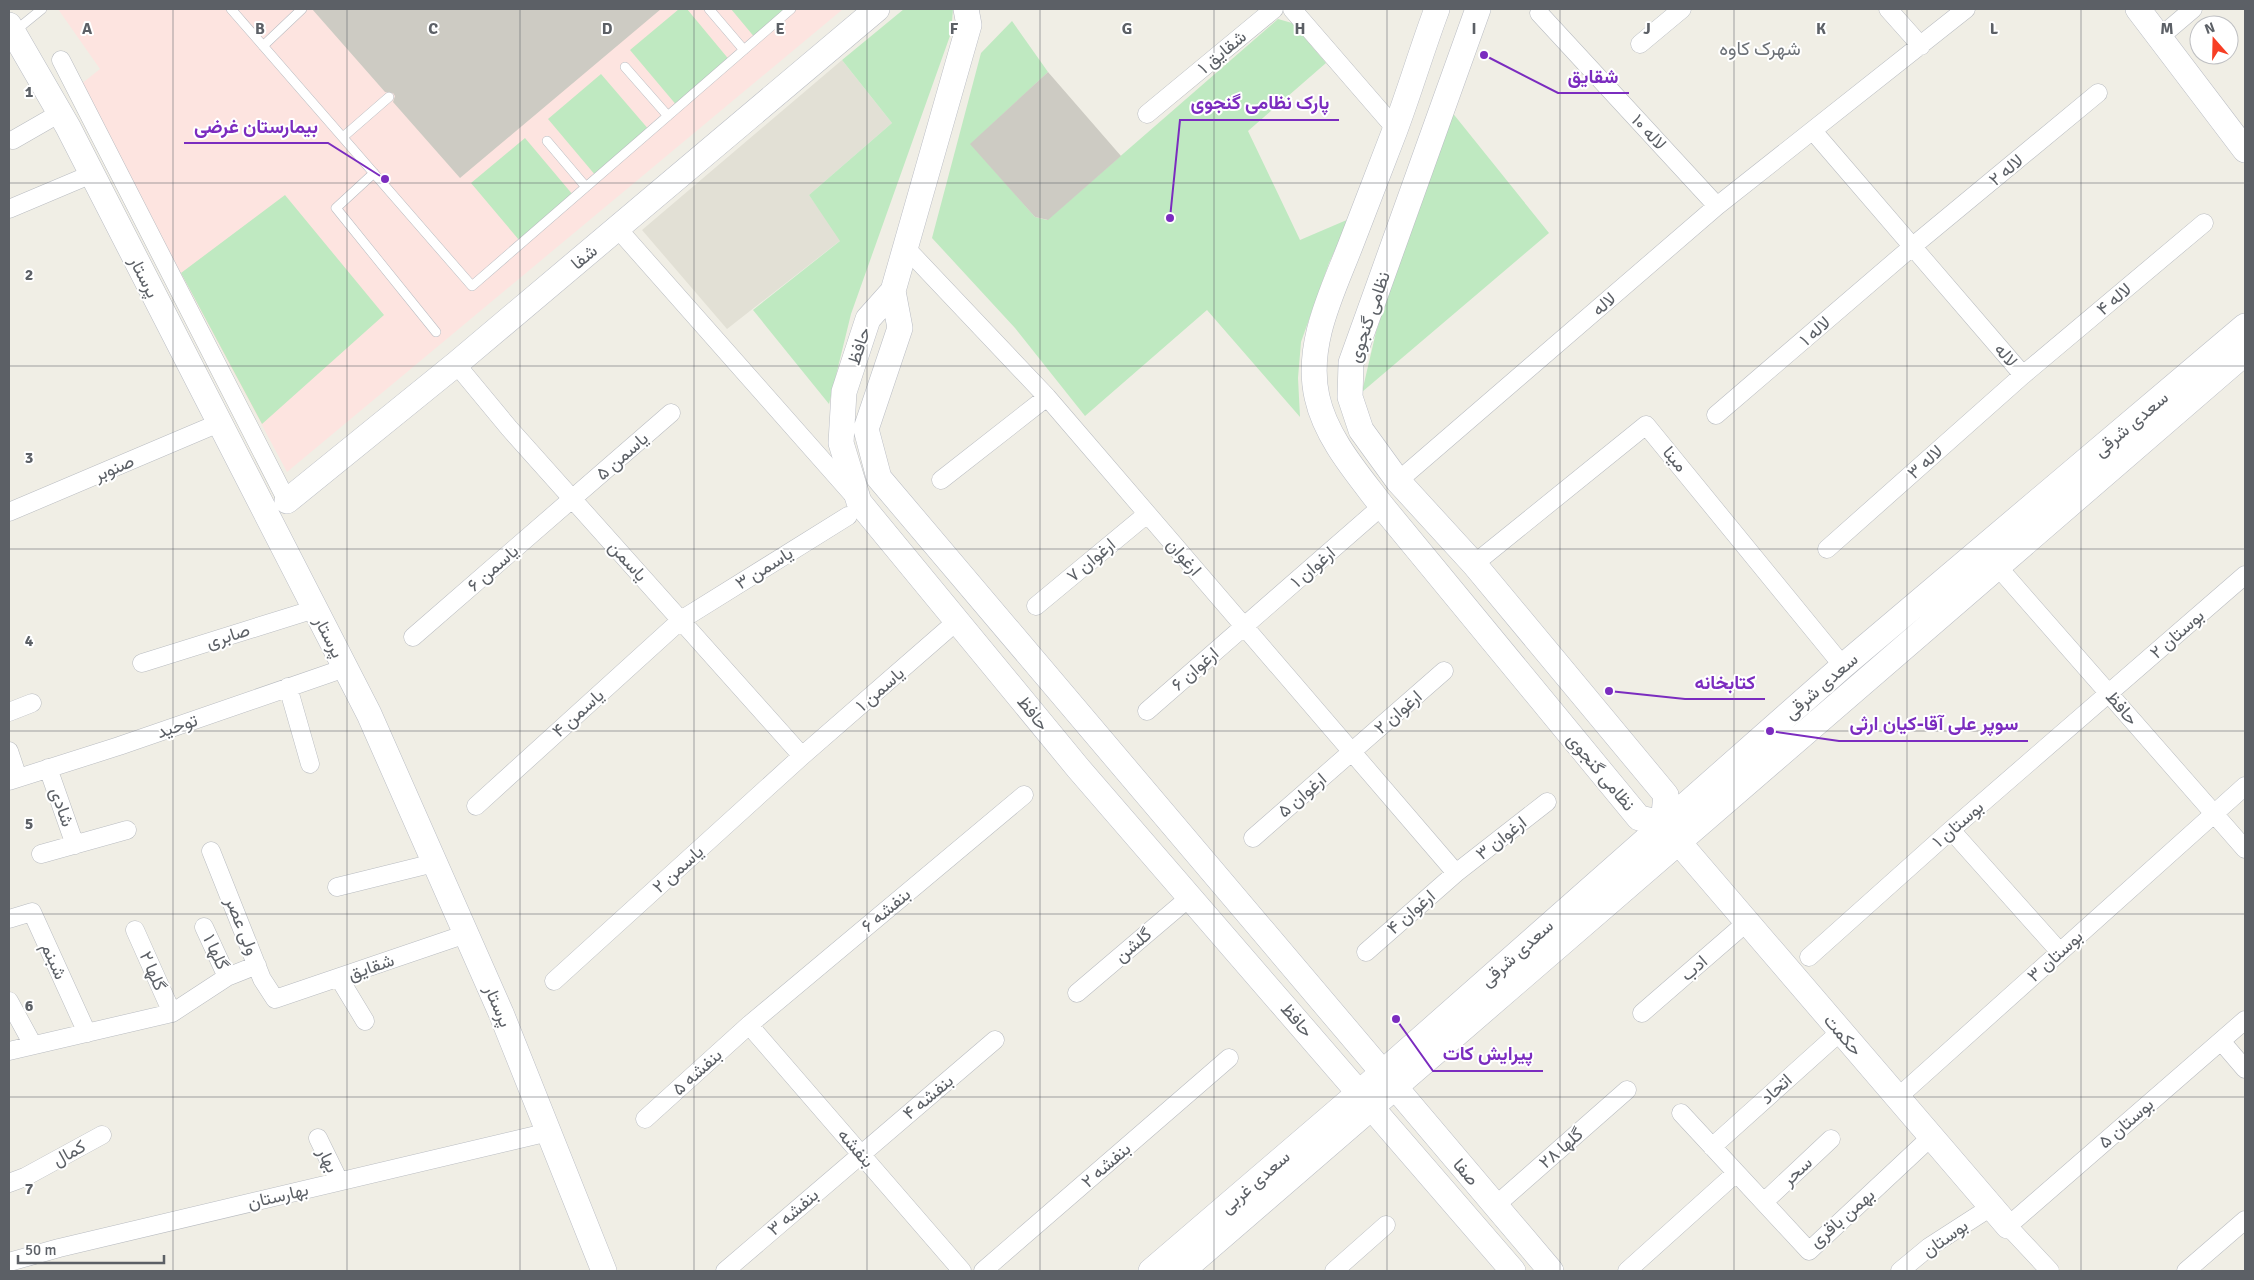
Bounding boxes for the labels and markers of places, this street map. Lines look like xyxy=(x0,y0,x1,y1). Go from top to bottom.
callout: شقایق xyxy=(1558,59,1629,93)
callout: پارک نظامی گنجوی xyxy=(1180,86,1339,120)
callout: بیمارستان غرضی xyxy=(184,109,328,143)
callout: کتابخانه xyxy=(1685,665,1765,699)
callout: سوپر علی آقا-کیان ارثی xyxy=(1839,707,2028,741)
callout: پیرایش کات xyxy=(1433,1037,1543,1071)

